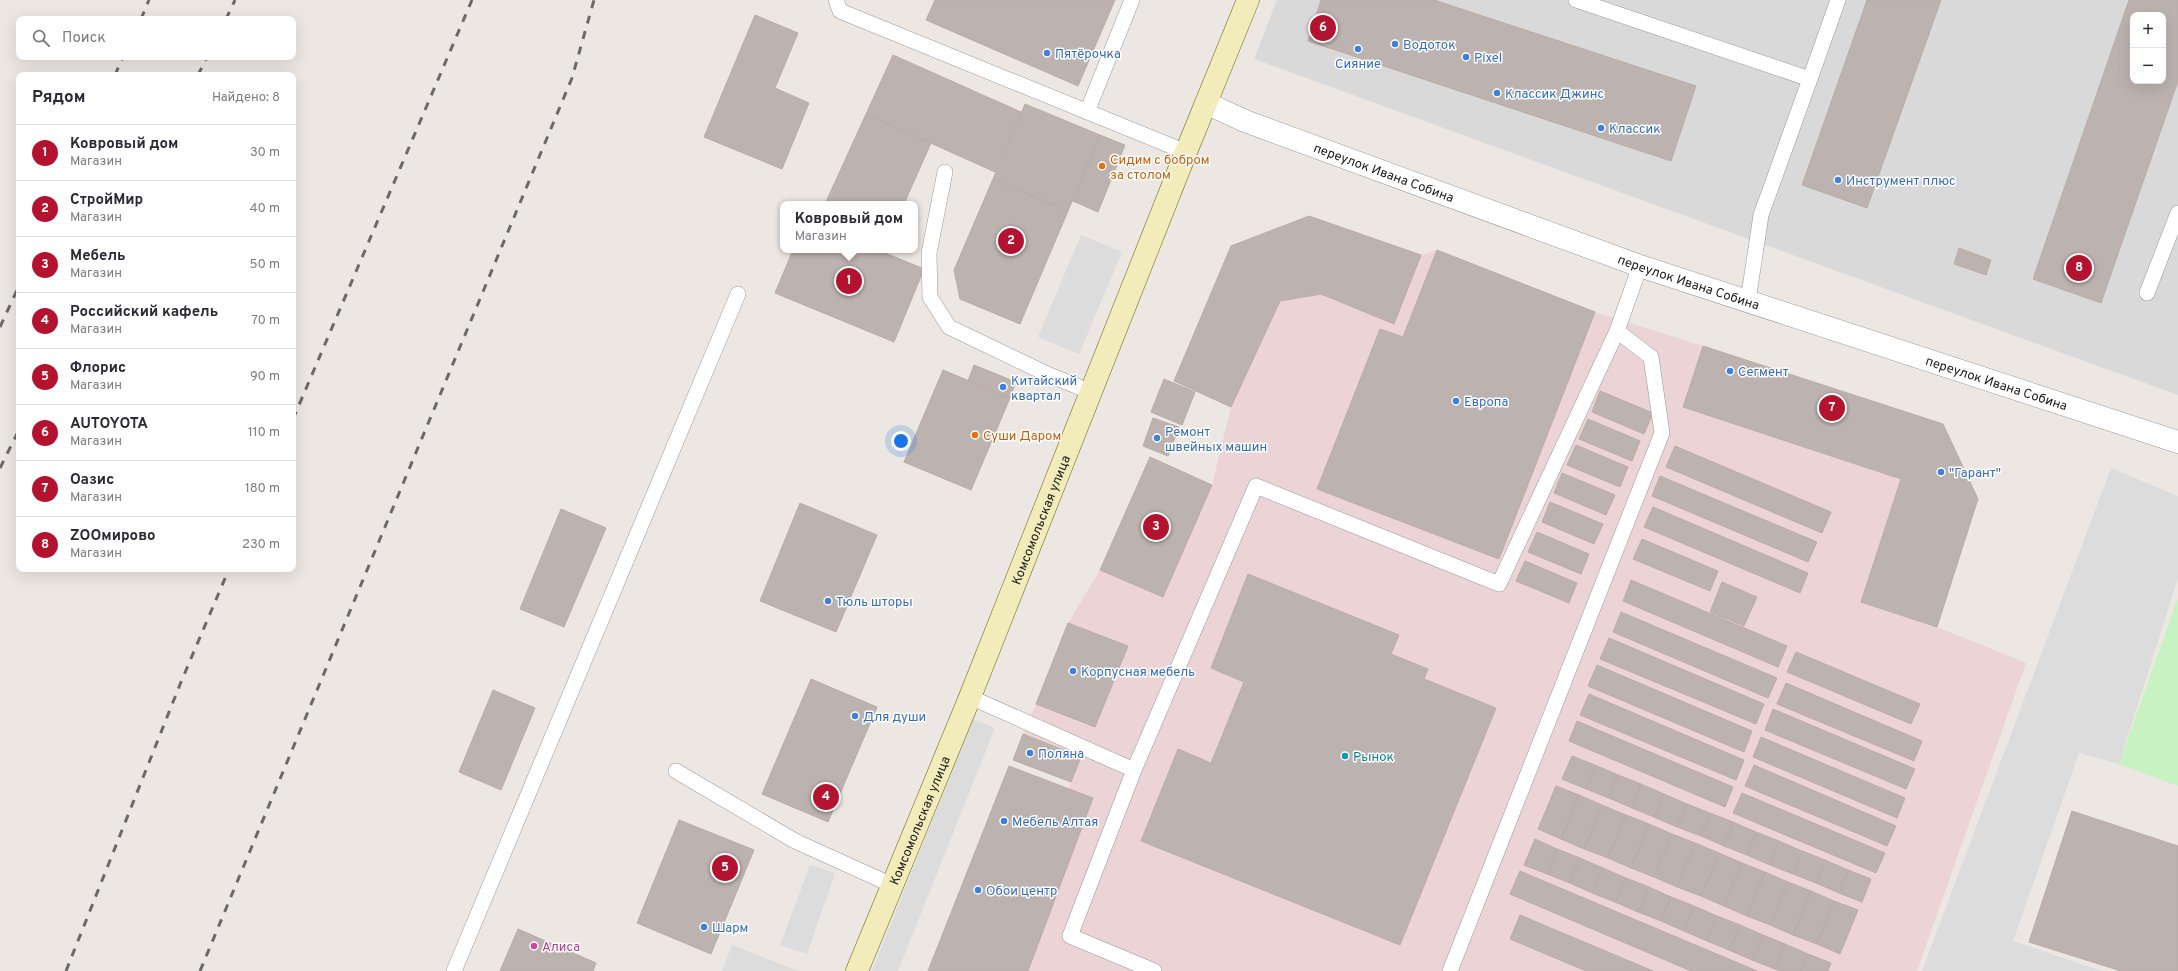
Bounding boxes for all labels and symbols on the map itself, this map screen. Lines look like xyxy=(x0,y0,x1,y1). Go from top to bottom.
pin: 6 xyxy=(1310,13,1336,43)
place label: Водоток xyxy=(1403,38,1456,54)
marker: Водоток xyxy=(1390,39,1400,49)
marker: Сияние xyxy=(1353,44,1363,54)
place label: Пятёрочка xyxy=(1055,47,1121,63)
marker: Пятёрочка xyxy=(1042,48,1052,58)
place label: Pixel xyxy=(1474,51,1502,67)
marker: Pixel xyxy=(1461,52,1471,62)
place label: Сияние xyxy=(1335,57,1381,73)
place label: Классик Джинс xyxy=(1505,87,1604,103)
marker: Классик Джинс xyxy=(1492,88,1502,98)
place label: Классик xyxy=(1609,122,1661,138)
marker: Классик xyxy=(1596,123,1606,133)
street label: переулок Ивана Собина xyxy=(1311,141,1456,207)
place label: Сидим с бобром за столом xyxy=(1110,153,1210,184)
marker: Сидим с бобром за столом xyxy=(1097,161,1107,171)
place label: Инструмент плюс xyxy=(1846,174,1956,190)
marker: Инструмент плюс xyxy=(1833,175,1843,185)
pin: 2 xyxy=(998,226,1024,256)
street label: переулок Ивана Собина xyxy=(1615,252,1761,315)
pin: 8 xyxy=(2066,253,2092,283)
pin: 1 xyxy=(836,266,862,296)
street label: переулок Ивана Собина xyxy=(1923,354,2069,415)
place label: Сегмент xyxy=(1738,365,1789,381)
marker: Сегмент xyxy=(1725,366,1735,376)
place label: Китайский квартал xyxy=(1011,374,1077,405)
marker: Китайский квартал xyxy=(998,382,1008,392)
pin: 7 xyxy=(1819,393,1845,423)
place label: Европа xyxy=(1464,395,1508,411)
marker: Европа xyxy=(1451,396,1461,406)
place label: Ремонт швейных машин xyxy=(1165,425,1267,456)
place label: Суши Даром xyxy=(983,429,1061,445)
marker: Суши Даром xyxy=(970,430,980,440)
your location xyxy=(891,431,911,451)
marker: Ремонт швейных машин xyxy=(1152,433,1162,443)
street label: Комсомольская улица xyxy=(1009,453,1075,588)
place label: "Гарант" xyxy=(1949,466,2001,482)
marker: "Гарант" xyxy=(1936,467,1946,477)
pin: 3 xyxy=(1143,512,1169,542)
place label: Тюль шторы xyxy=(836,595,913,611)
marker: Тюль шторы xyxy=(823,596,833,606)
place label: Корпусная мебель xyxy=(1081,665,1195,681)
marker: Корпусная мебель xyxy=(1068,666,1078,676)
place label: Для души xyxy=(863,710,926,726)
marker: Для души xyxy=(850,711,860,721)
place label: Поляна xyxy=(1038,747,1084,763)
marker: Поляна xyxy=(1025,748,1035,758)
place label: Рынок xyxy=(1353,750,1394,766)
marker: Рынок xyxy=(1340,751,1350,761)
street label: Комсомольская улица xyxy=(887,754,955,888)
pin: 4 xyxy=(813,782,839,812)
place label: Мебель Алтая xyxy=(1012,815,1098,831)
marker: Мебель Алтая xyxy=(999,816,1009,826)
pin: 5 xyxy=(712,853,738,883)
place label: Обои центр xyxy=(986,884,1057,900)
marker: Обои центр xyxy=(973,885,983,895)
place label: Шарм xyxy=(712,921,748,937)
marker: Шарм xyxy=(699,922,709,932)
place label: Алиса xyxy=(542,940,580,956)
marker: Алиса xyxy=(529,941,539,951)

